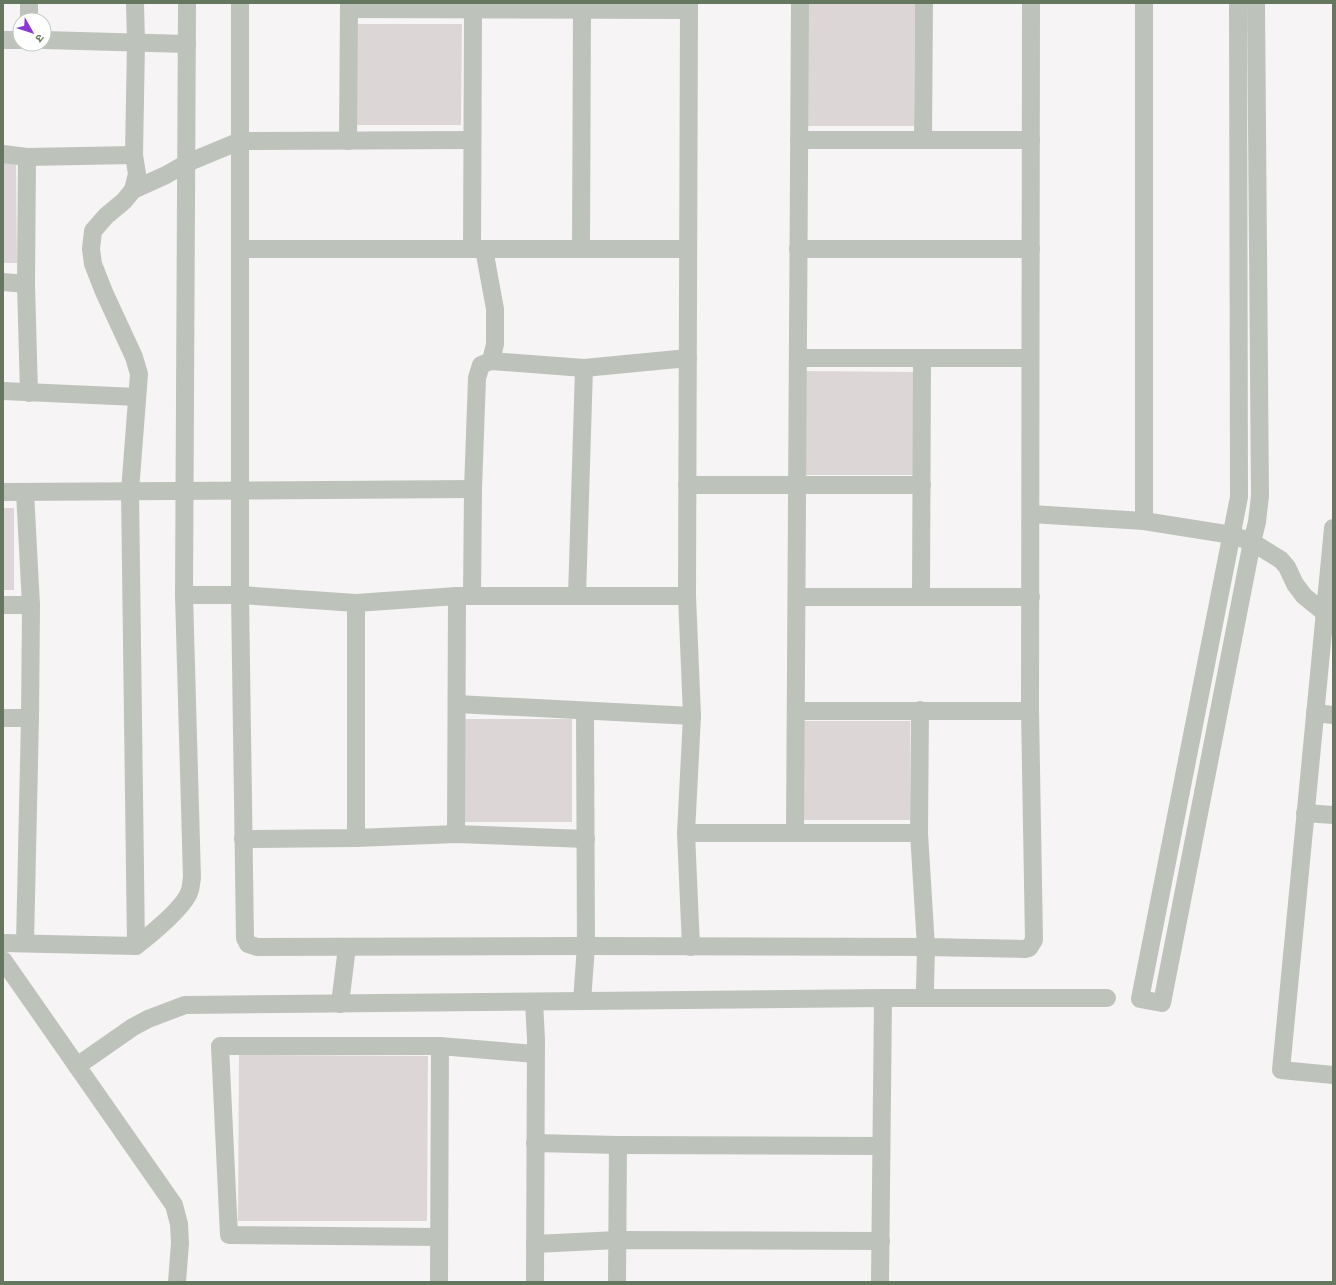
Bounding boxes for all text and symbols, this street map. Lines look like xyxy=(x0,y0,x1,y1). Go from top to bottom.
north arrow xyxy=(12,12,52,52)
text: उ xyxy=(32,31,46,45)

